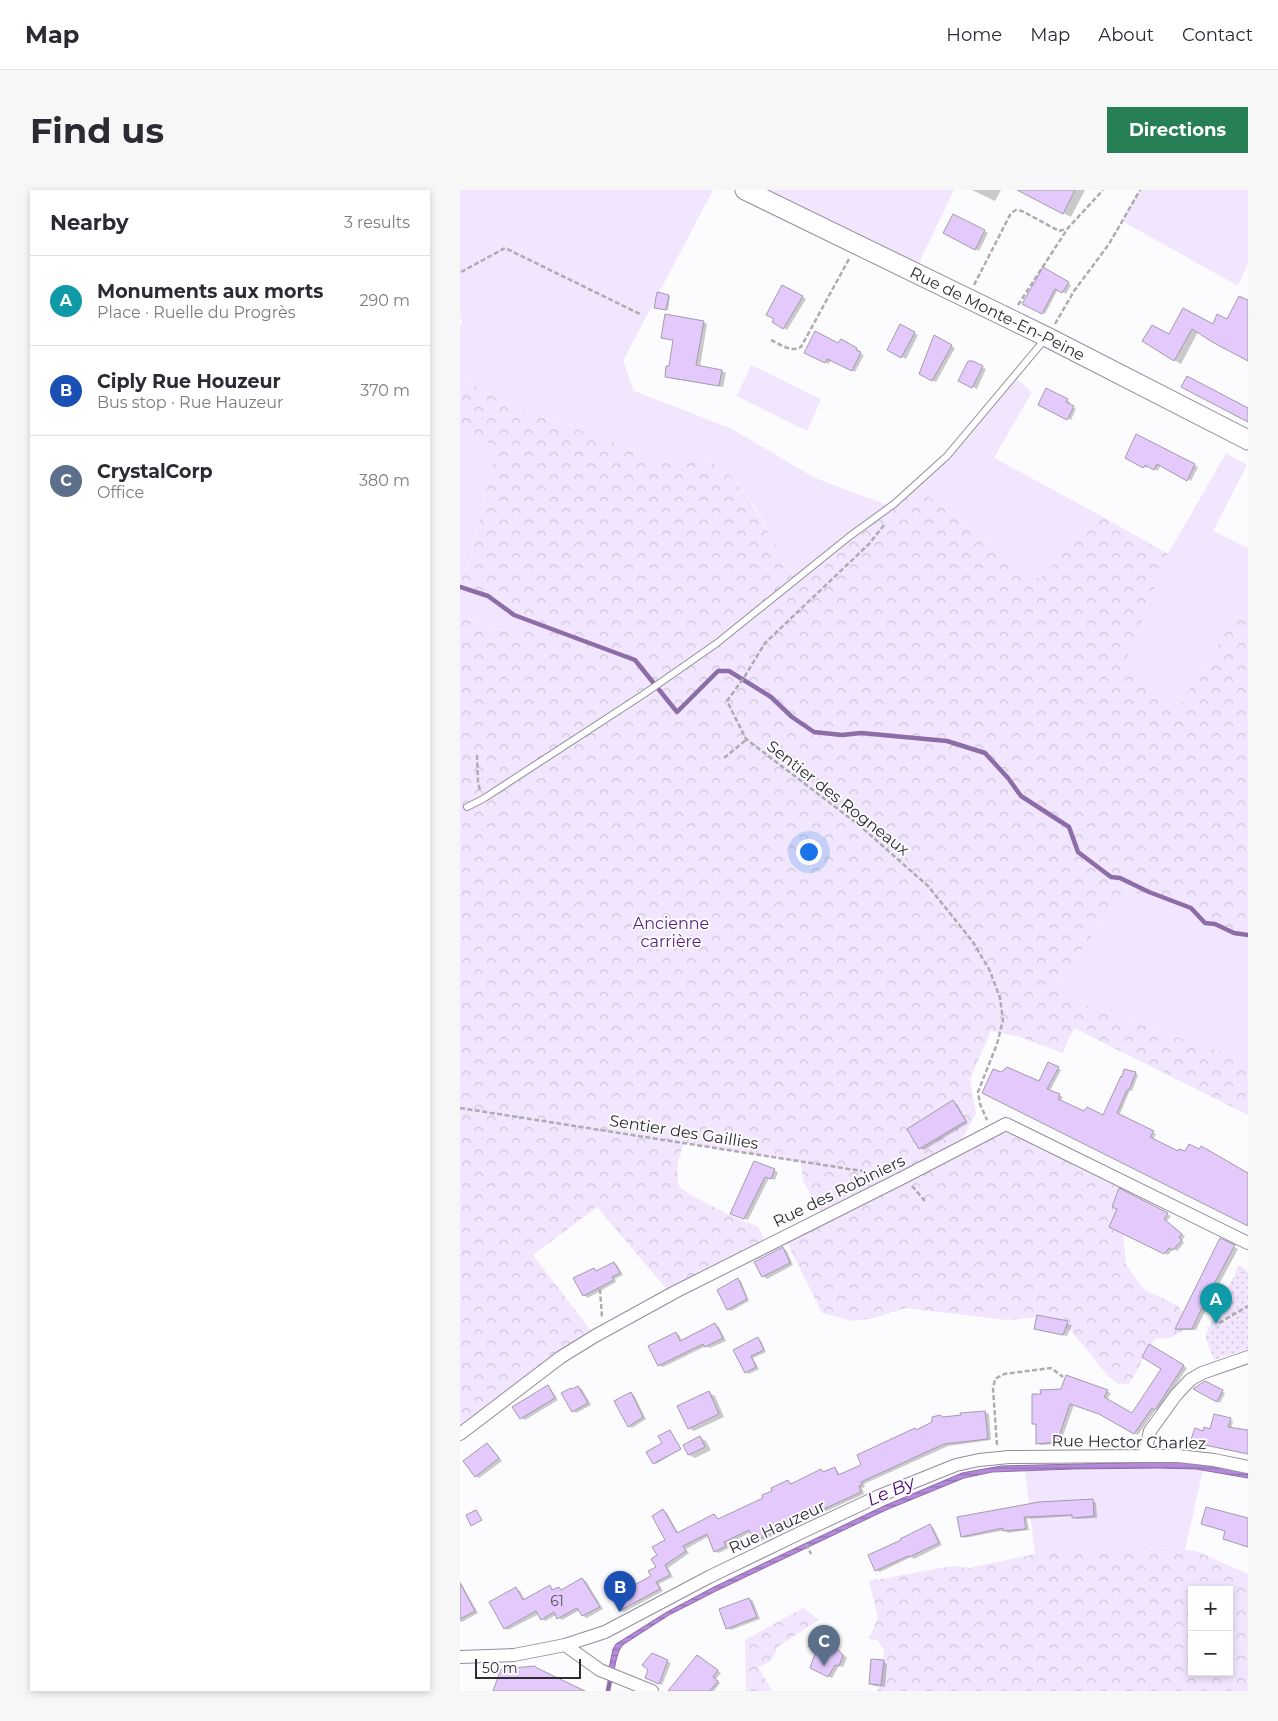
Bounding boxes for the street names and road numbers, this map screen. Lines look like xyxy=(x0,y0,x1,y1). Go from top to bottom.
street label: Rue de Monte-En-Peine xyxy=(907,262,1088,364)
street label: Sentier des Rogneaux xyxy=(763,737,913,860)
street label: Sentier des Gaillies xyxy=(608,1111,760,1153)
street label: Rue des Robiniers xyxy=(770,1151,908,1231)
street label: Rue Hector Charlez xyxy=(1051,1431,1207,1453)
street label: Rue Hauzeur xyxy=(726,1496,828,1558)

